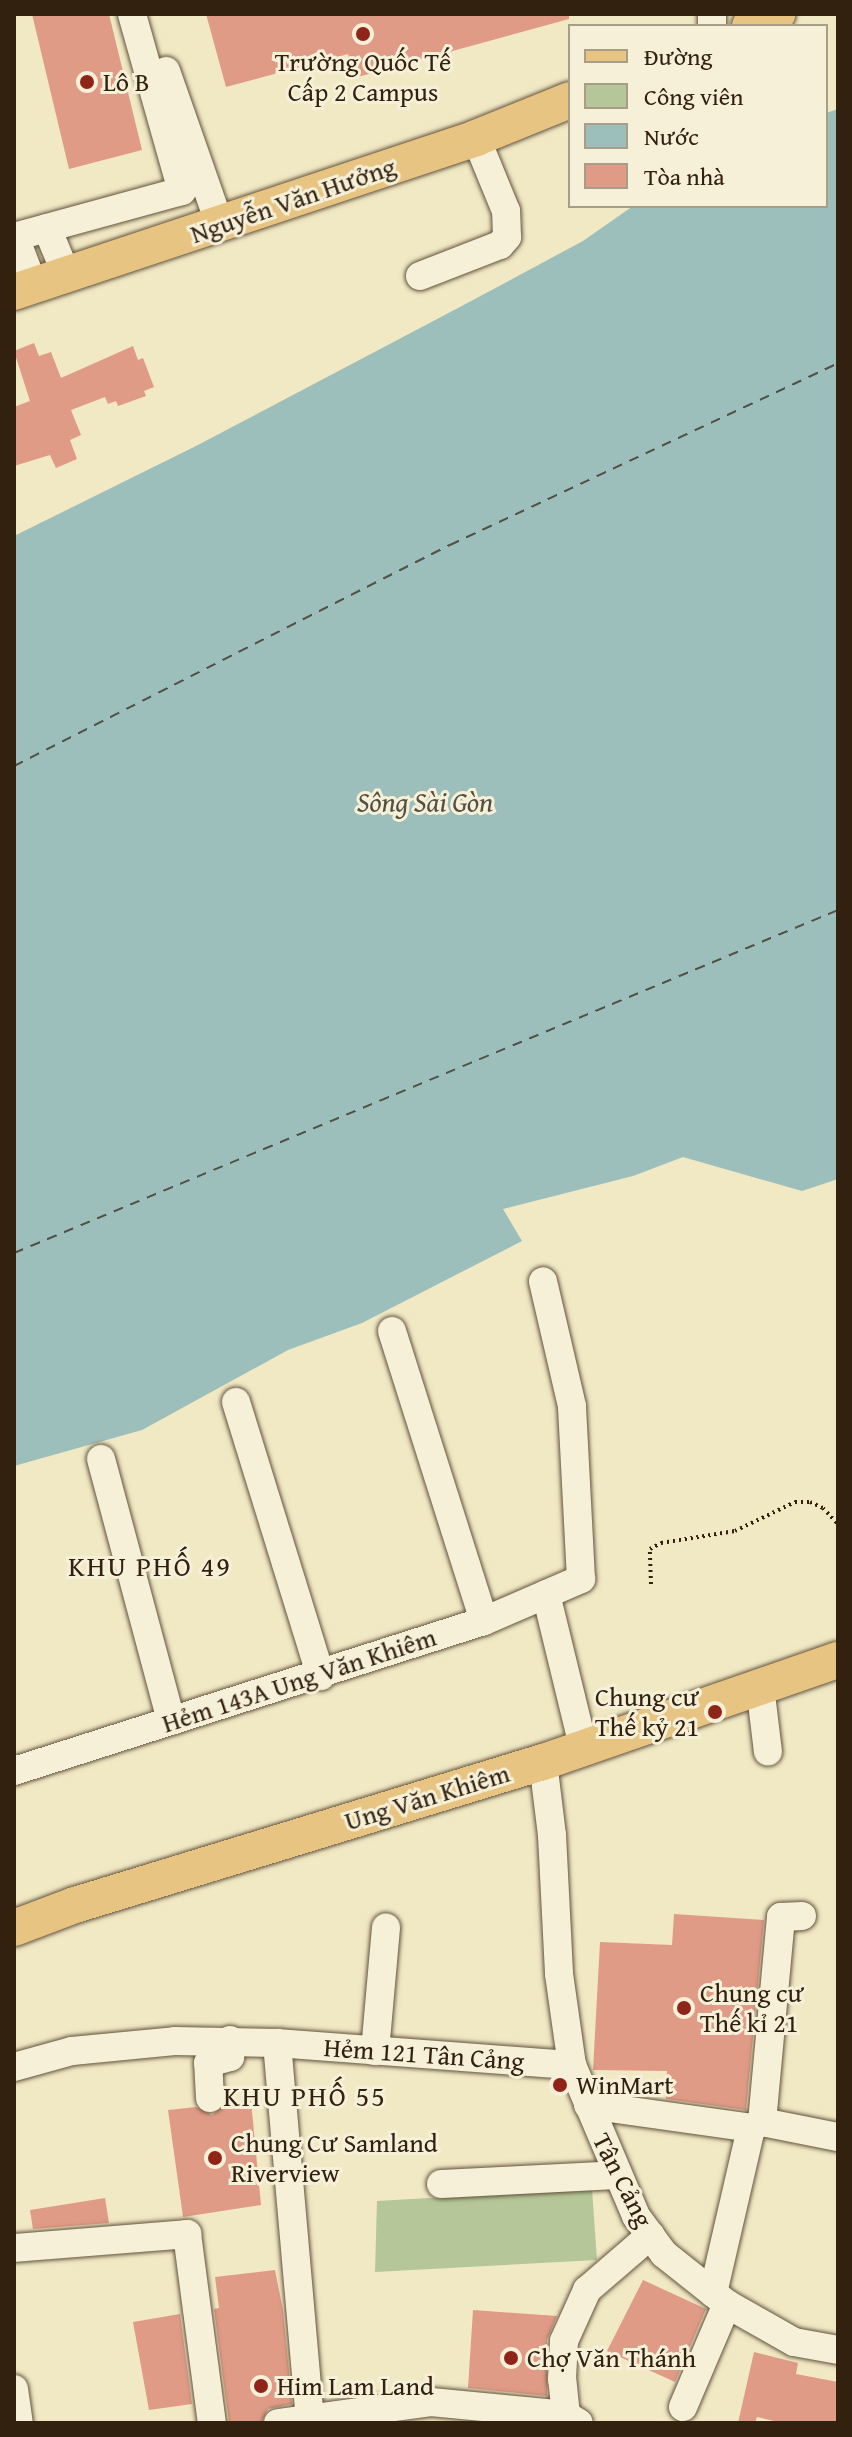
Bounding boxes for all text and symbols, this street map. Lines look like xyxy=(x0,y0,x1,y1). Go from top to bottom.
legend xyxy=(568,24,828,208)
marker: Trường Quốc Tế Cấp 2 Campus xyxy=(354,25,372,43)
text: Đường xyxy=(644,39,713,74)
place label: Trường Quốc Tế Cấp 2 Campus xyxy=(275,46,451,108)
place label: Lô B xyxy=(103,66,149,98)
marker: Lô B xyxy=(78,73,96,91)
text: Công viên xyxy=(644,79,743,114)
text: Nước xyxy=(644,119,699,154)
street label: Nguyễn Văn Hưởng xyxy=(186,150,400,250)
text: Tòa nhà xyxy=(644,159,725,194)
water label: Sông Sài Gòn xyxy=(357,785,493,819)
district label: KHU PHỐ 49 xyxy=(68,1549,232,1583)
street label: Hẻm 143A Ung Văn Khiêm xyxy=(158,1621,440,1739)
place label: Chung cư Thế kỷ 21 xyxy=(595,1681,699,1742)
marker: Chung cư Thế kỷ 21 xyxy=(706,1703,724,1721)
street label: Ung Văn Khiêm xyxy=(341,1757,513,1837)
place label: Chung cư Thế kỉ 21 xyxy=(700,1977,804,2038)
marker: Chung cư Thế kỉ 21 xyxy=(675,1999,693,2017)
street label: Hẻm 121 Tân Cảng xyxy=(323,2031,525,2077)
place label: WinMart xyxy=(576,2069,674,2101)
marker: WinMart xyxy=(551,2076,569,2094)
district label: KHU PHỐ 55 xyxy=(223,2079,387,2113)
place label: Chung Cư Samland Riverview xyxy=(231,2127,438,2188)
street label: Tân Cảng xyxy=(586,2128,660,2232)
marker: Chung Cư Samland Riverview xyxy=(206,2149,224,2167)
place label: Chợ Văn Thánh xyxy=(527,2342,696,2374)
marker: Chợ Văn Thánh xyxy=(502,2349,520,2367)
place label: Him Lam Land xyxy=(277,2370,434,2402)
marker: Him Lam Land xyxy=(252,2377,270,2395)

